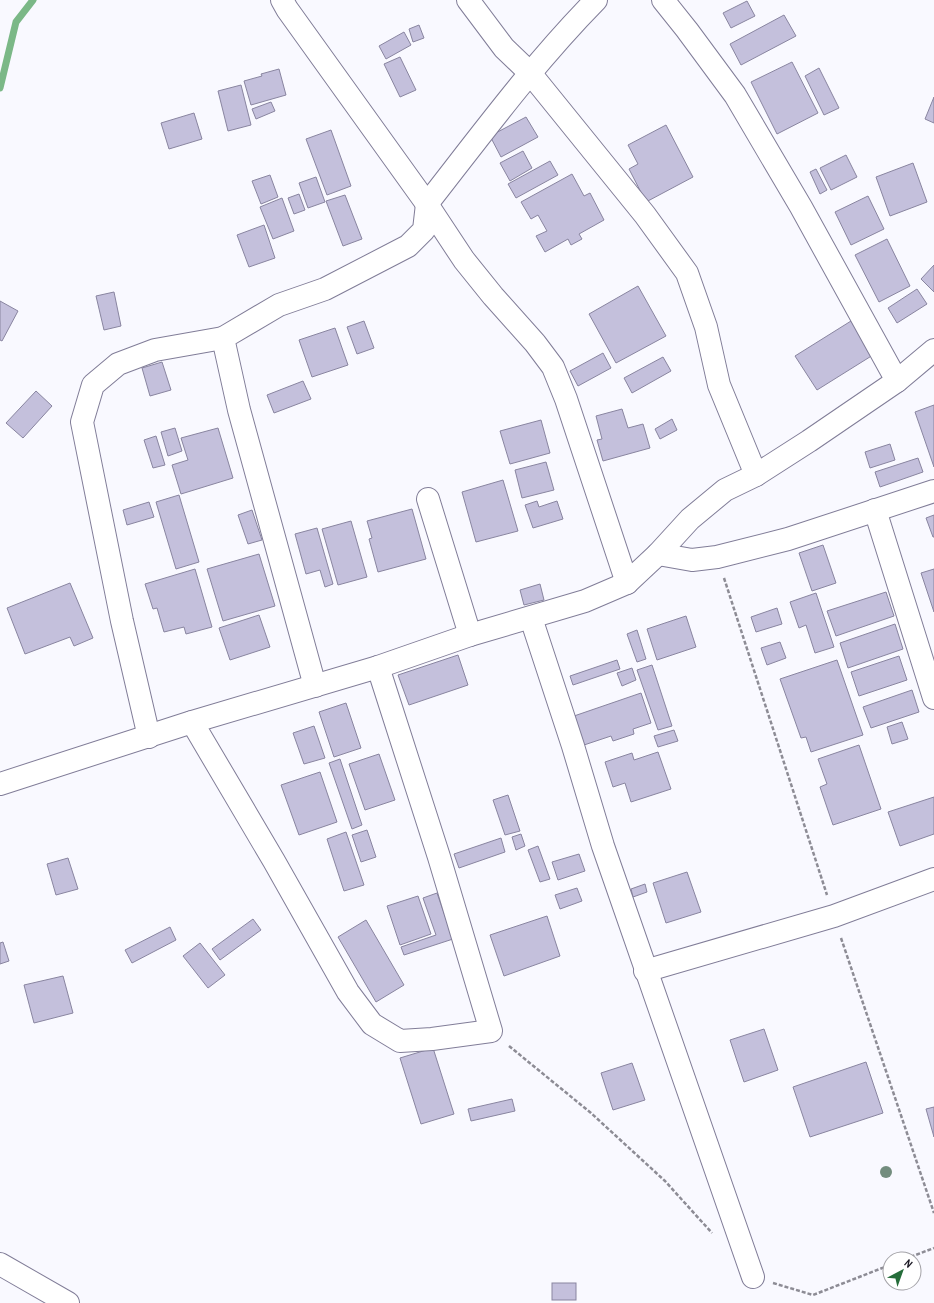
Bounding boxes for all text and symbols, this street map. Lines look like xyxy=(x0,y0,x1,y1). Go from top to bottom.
north arrow xyxy=(882,1251,922,1291)
text: N xyxy=(902,1256,916,1271)

